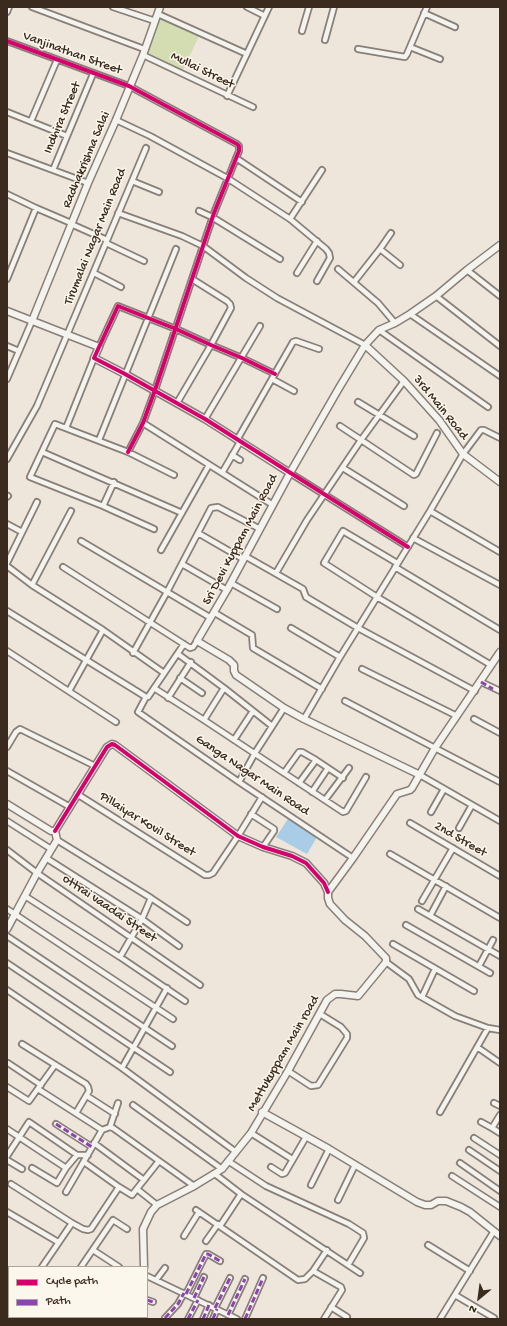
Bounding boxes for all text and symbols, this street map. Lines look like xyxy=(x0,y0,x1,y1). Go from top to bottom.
street label: Vanjinathan Street xyxy=(20,29,124,79)
street label: Mullai Street xyxy=(168,49,236,93)
street label: Indhira Street xyxy=(41,80,85,156)
street label: Radhakrishna Salai xyxy=(60,109,114,211)
street label: Tirumalai Nagar Main Road xyxy=(61,167,131,307)
street label: 3rd Main Road xyxy=(409,372,471,444)
street label: Sri Devi Kuppam Main Road xyxy=(200,472,282,608)
street label: Ganga Nagar Main Road xyxy=(192,732,312,820)
street label: Pillaiyar Kovil Street xyxy=(96,789,198,861)
street label: 2nd Street xyxy=(431,819,489,861)
street label: ottrai vaadai Street xyxy=(59,872,159,946)
street label: Mettukuppam Main road xyxy=(244,993,324,1115)
legend xyxy=(8,1266,148,1318)
text: Cycle path xyxy=(46,1275,98,1289)
north arrow xyxy=(459,1278,499,1318)
text: Path xyxy=(46,1295,71,1309)
text: N xyxy=(467,1302,479,1315)

